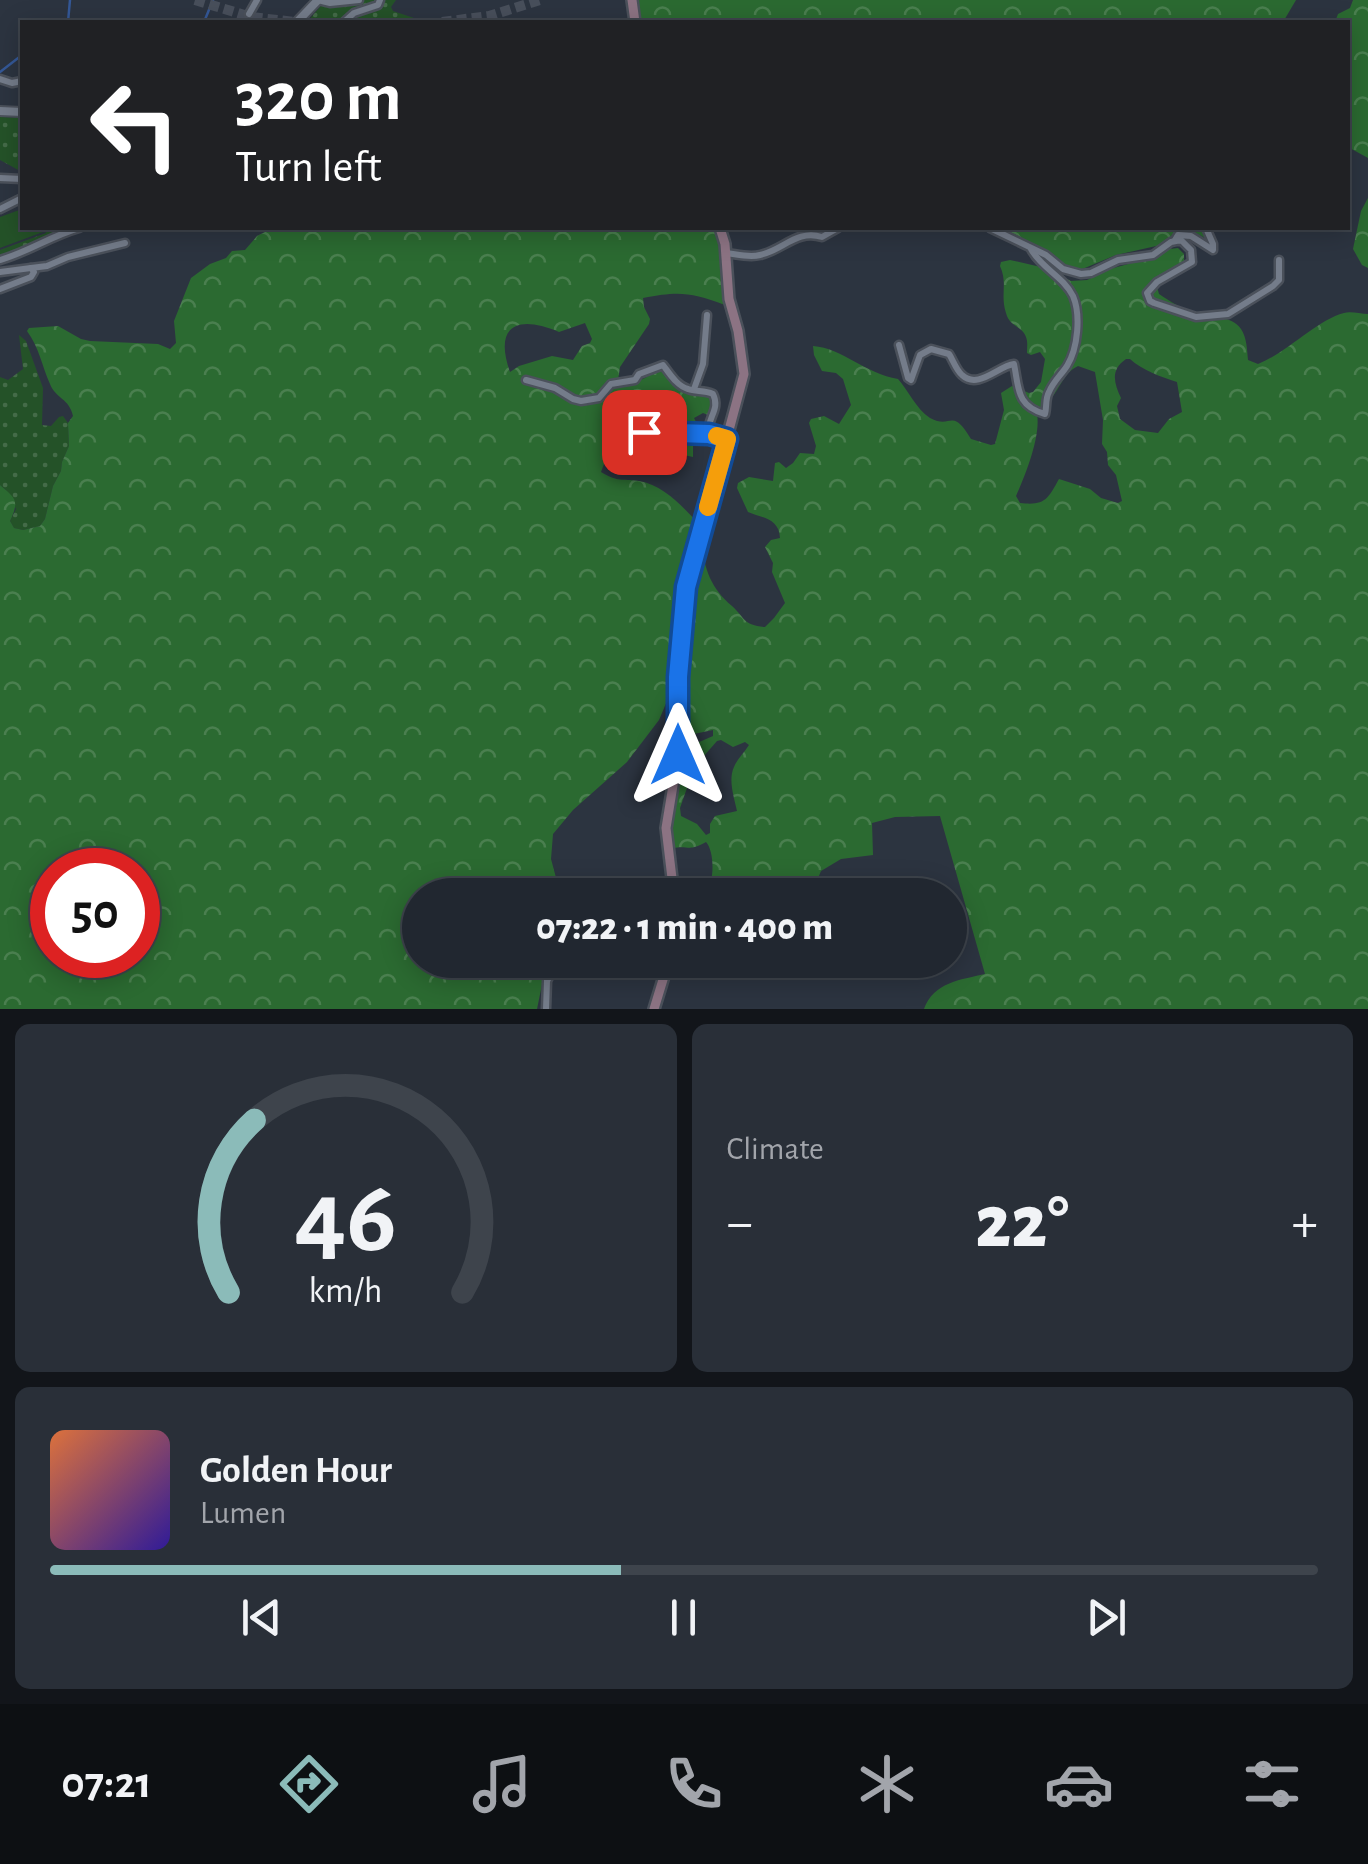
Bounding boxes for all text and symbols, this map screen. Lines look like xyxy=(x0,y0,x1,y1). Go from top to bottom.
icon: left xyxy=(70,60,200,190)
text: 320 m xyxy=(235,63,402,133)
text: Turn left xyxy=(235,145,382,190)
pin xyxy=(602,390,687,475)
icon: arrive xyxy=(617,405,672,460)
position arrow xyxy=(626,703,730,807)
speed limit sign: 50 xyxy=(30,848,160,978)
text: 07:22 · 1 min · 400 m xyxy=(536,909,833,947)
text: Climate xyxy=(727,1133,824,1165)
text: 46 xyxy=(294,1167,397,1271)
text: 22° xyxy=(975,1186,1069,1261)
text: − xyxy=(727,1196,753,1251)
text: + xyxy=(1292,1196,1318,1251)
text: km/h xyxy=(309,1273,383,1309)
text: Golden Hour xyxy=(200,1452,392,1490)
text: Lumen xyxy=(200,1497,286,1529)
icon: previous xyxy=(234,1590,289,1645)
icon: pause xyxy=(656,1590,711,1645)
icon: next xyxy=(1079,1590,1134,1645)
icon: directions xyxy=(274,1749,344,1819)
icon: music xyxy=(467,1749,537,1819)
icon: phone xyxy=(659,1749,729,1819)
icon: climate xyxy=(852,1749,922,1819)
icon: car xyxy=(1044,1749,1114,1819)
icon: filters xyxy=(1237,1749,1307,1819)
text: 07:21 xyxy=(61,1761,152,1806)

